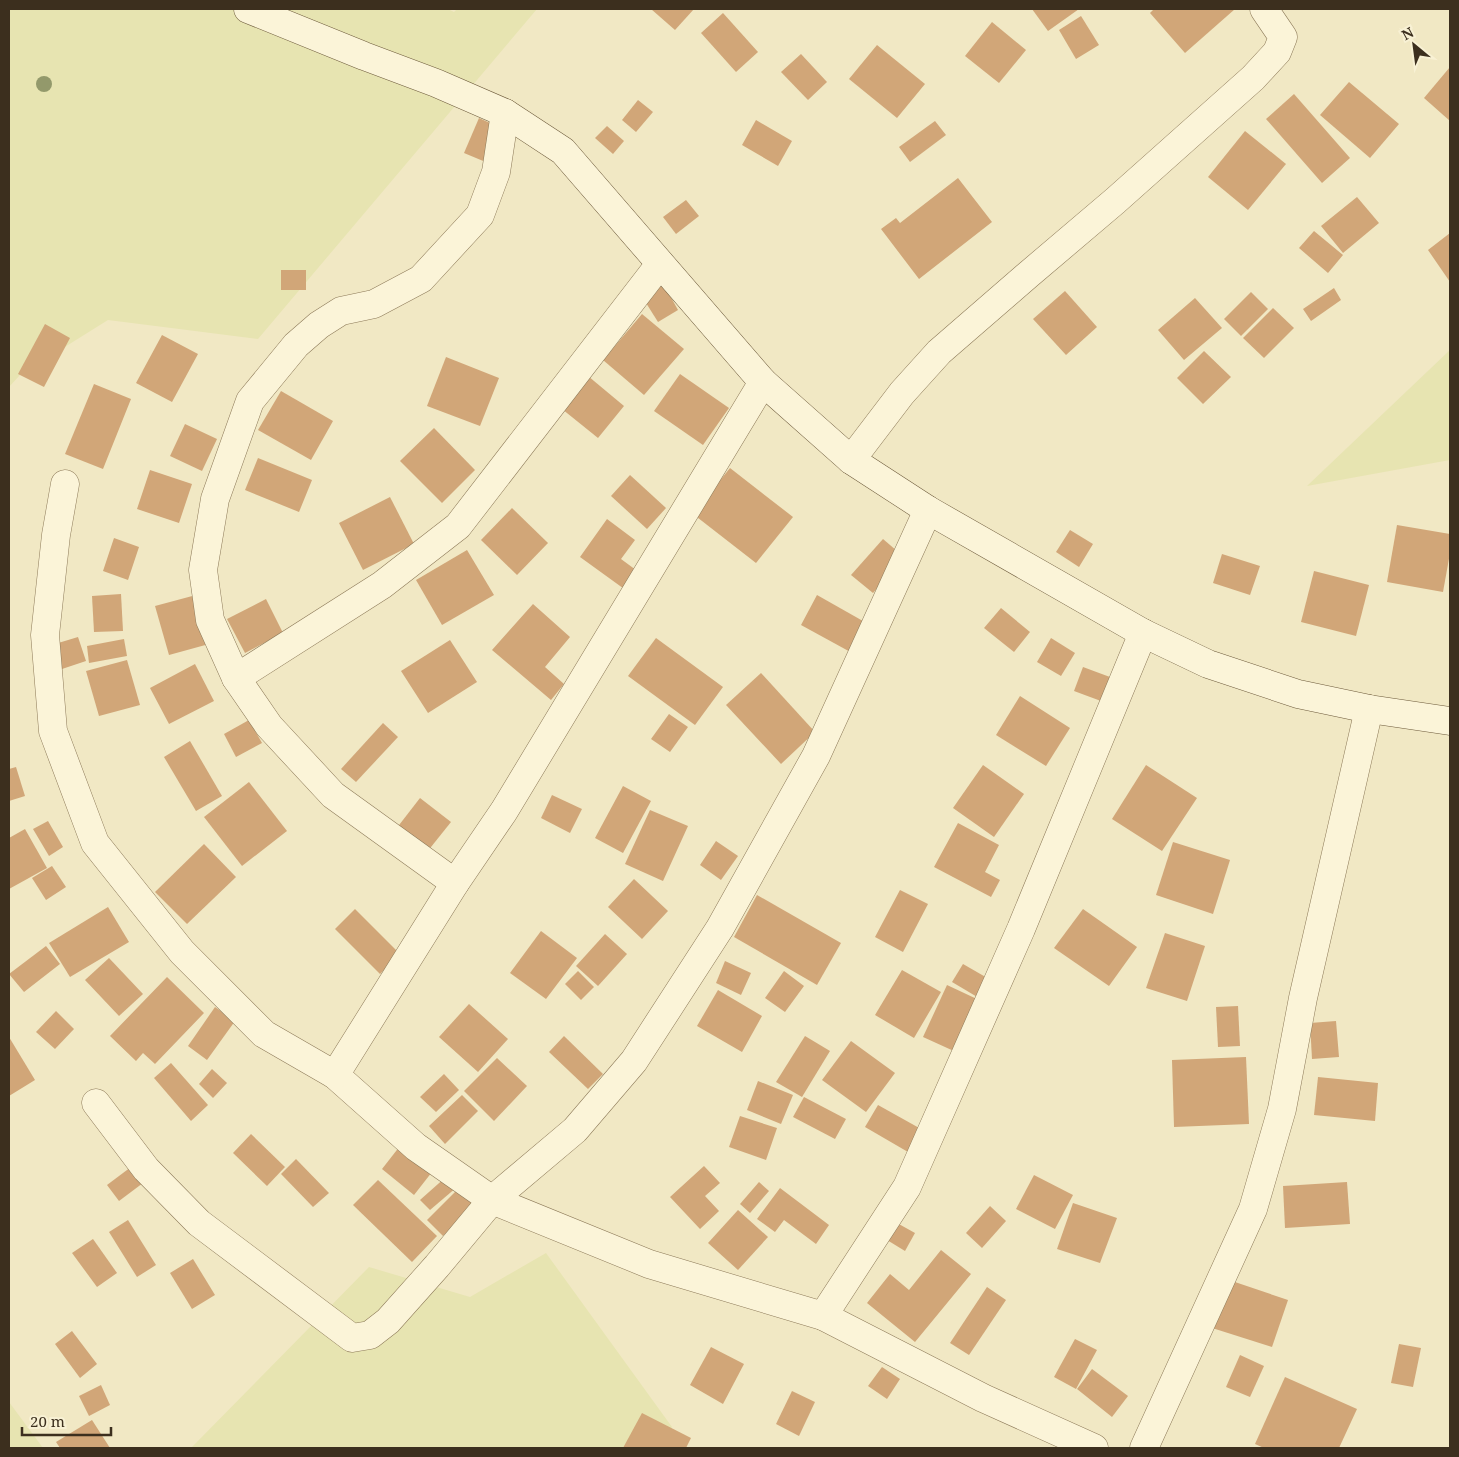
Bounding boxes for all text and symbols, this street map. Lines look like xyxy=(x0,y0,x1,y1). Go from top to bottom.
north arrow xyxy=(1389,20,1439,70)
text: N xyxy=(1398,22,1417,44)
scale bar xyxy=(22,1404,111,1436)
text: 20 m xyxy=(30,1411,65,1431)

